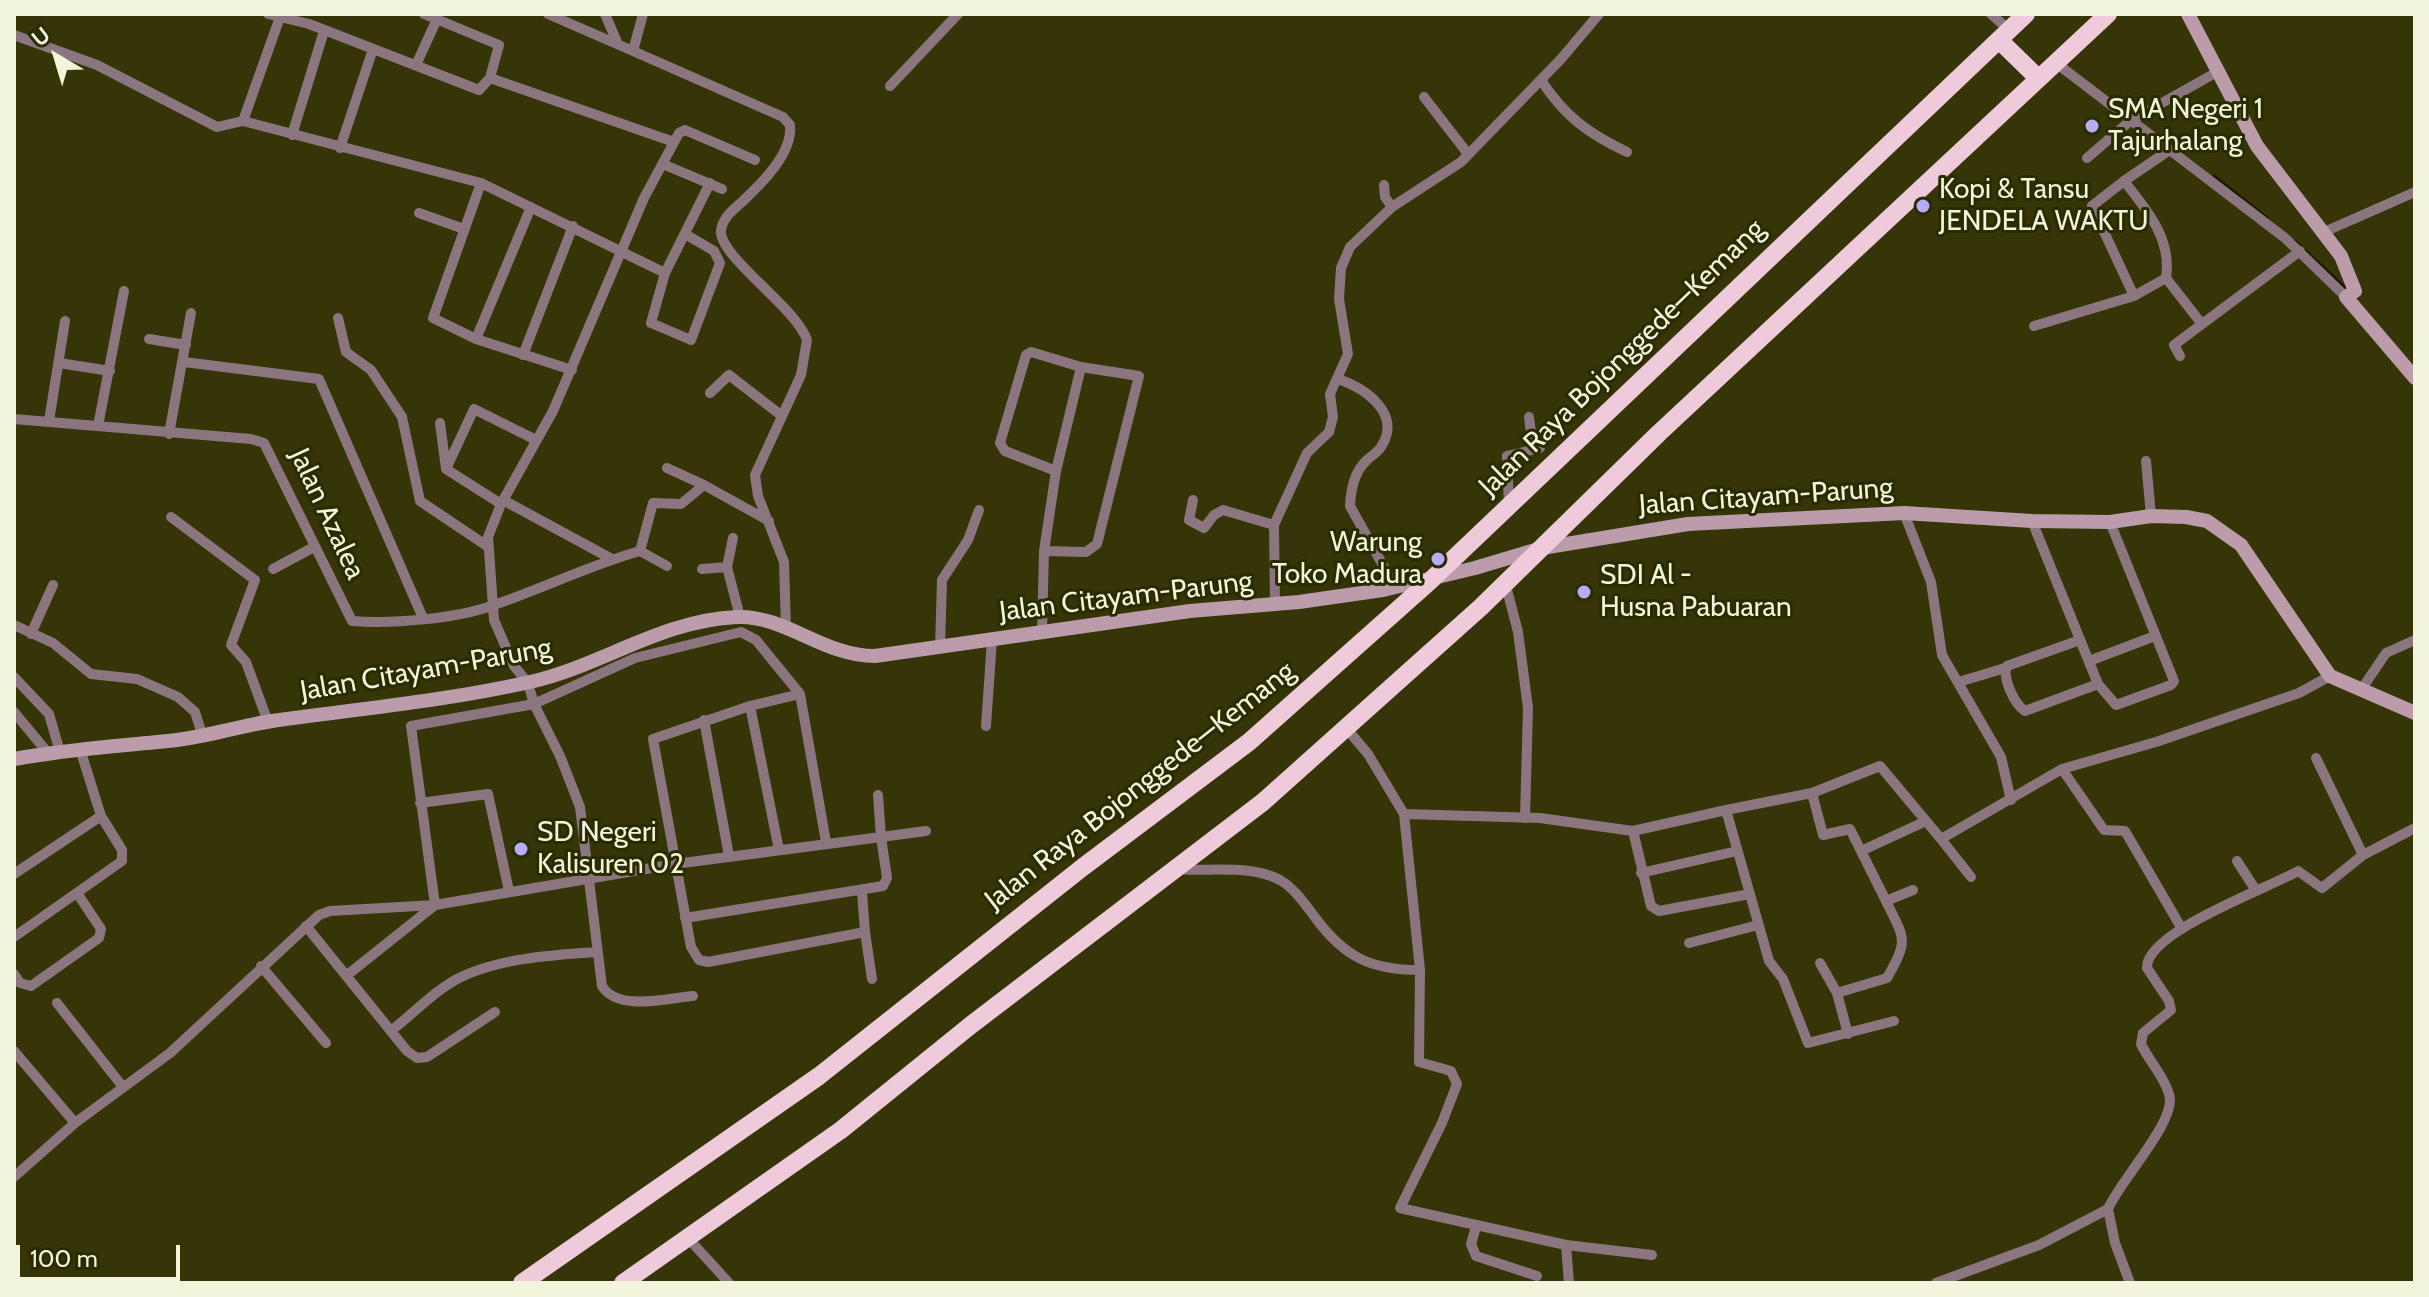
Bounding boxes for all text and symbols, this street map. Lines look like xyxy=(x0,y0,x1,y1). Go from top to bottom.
north arrow xyxy=(16,16,96,96)
text: U xyxy=(26,21,55,52)
place label: SMA Negeri 1 Tajurhalang xyxy=(2108,93,2263,159)
marker: SMA Negeri 1 Tajurhalang xyxy=(2083,117,2101,135)
place label: Kopi & Tansu JENDELA WAKTU xyxy=(1939,173,2149,239)
marker: Kopi & Tansu JENDELA WAKTU xyxy=(1914,197,1932,215)
street label: Jalan Raya Bojonggede—Kemang xyxy=(1472,213,1772,503)
street label: Jalan Azalea xyxy=(282,443,372,585)
street label: Jalan Citayam-Parung xyxy=(1638,471,1894,523)
place label: Warung Toko Madura xyxy=(1272,526,1422,592)
marker: Warung Toko Madura xyxy=(1429,550,1447,568)
place label: SDI Al - Husna Pabuaran xyxy=(1600,559,1792,625)
street label: Jalan Citayam-Parung xyxy=(998,565,1254,629)
marker: SDI Al - Husna Pabuaran xyxy=(1575,583,1593,601)
street label: Jalan Citayam-Parung xyxy=(298,631,554,709)
street label: Jalan Raya Bojonggede—Kemang xyxy=(978,655,1302,917)
place label: SD Negeri Kalisuren 02 xyxy=(537,816,684,882)
marker: SD Negeri Kalisuren 02 xyxy=(512,840,530,858)
scale bar xyxy=(20,1229,184,1279)
text: 100 m xyxy=(30,1244,98,1273)

